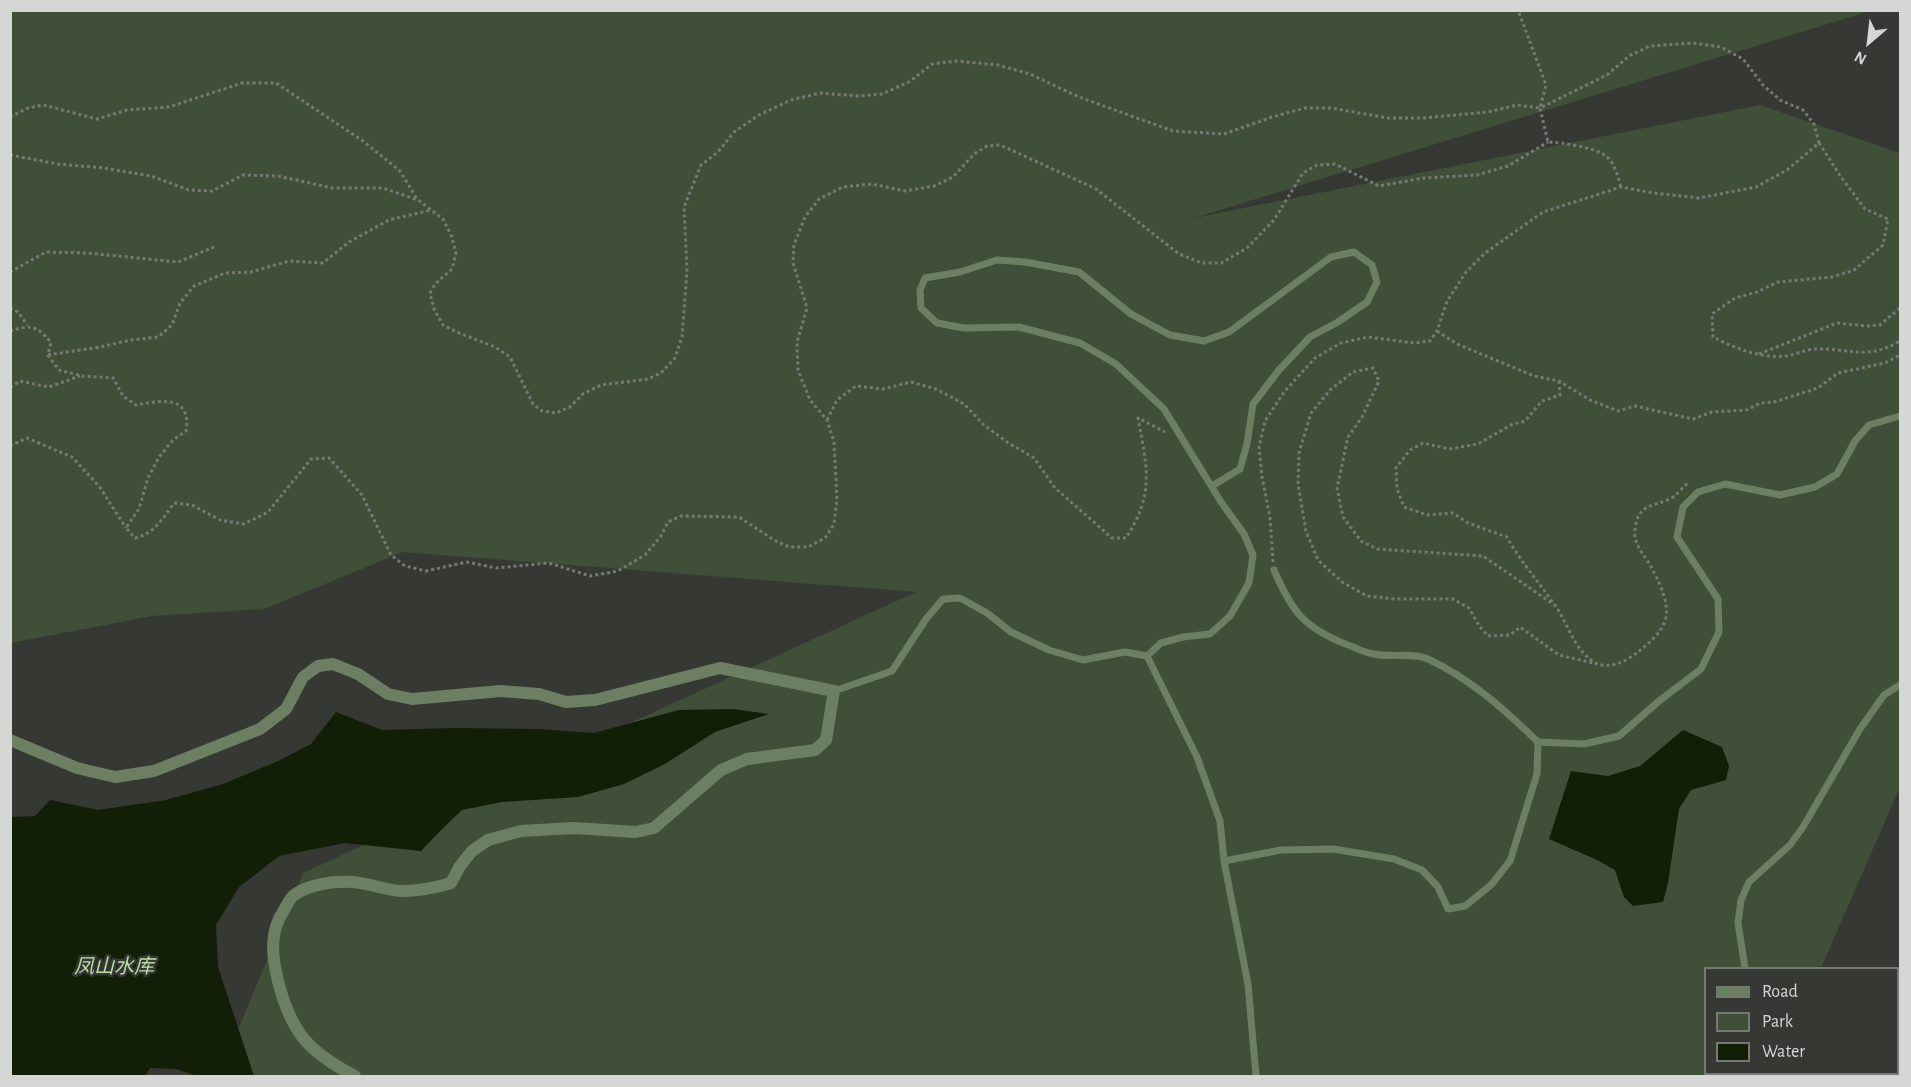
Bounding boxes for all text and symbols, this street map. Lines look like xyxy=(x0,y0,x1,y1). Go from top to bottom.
north arrow xyxy=(1839,12,1899,72)
text: N xyxy=(1852,48,1869,68)
water label: 凤山水库 xyxy=(74,955,154,979)
legend xyxy=(1704,967,1899,1075)
text: Road xyxy=(1762,983,1798,1001)
text: Park xyxy=(1762,1013,1793,1031)
text: Water xyxy=(1762,1043,1805,1061)

